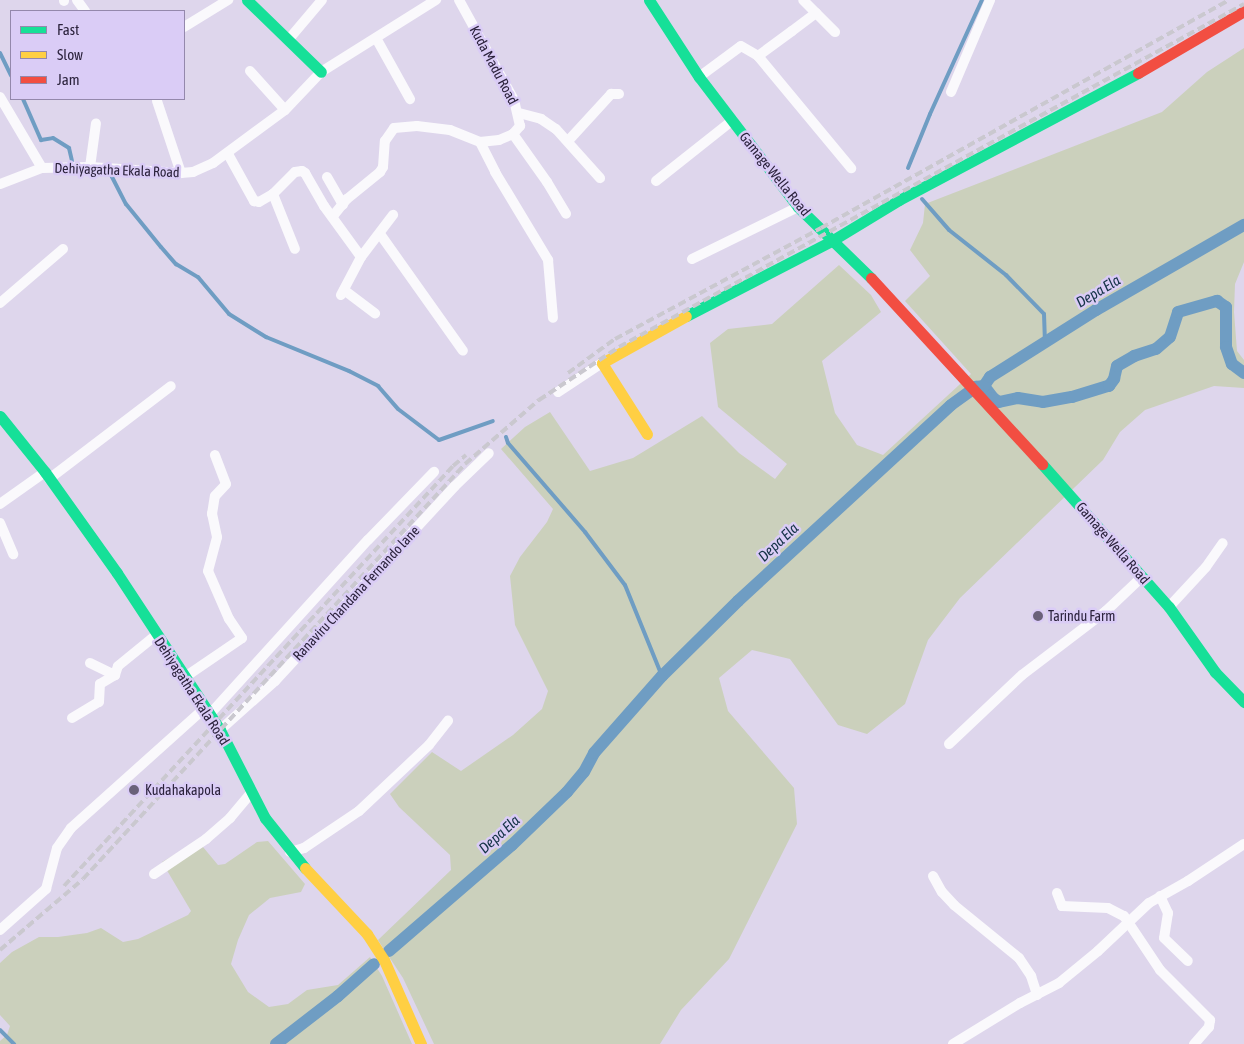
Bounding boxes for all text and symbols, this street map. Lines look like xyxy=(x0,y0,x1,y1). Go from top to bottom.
legend xyxy=(10,10,185,100)
text: Fast xyxy=(57,21,79,38)
street label: Kuda Madu Road xyxy=(466,23,522,107)
text: Slow xyxy=(57,46,83,63)
text: Jam xyxy=(57,71,80,88)
street label: Gamage Wella Road xyxy=(736,129,814,219)
street label: Dehiyagatha Ekala Road xyxy=(54,159,180,181)
water label: Depa Ela xyxy=(1073,271,1123,311)
street label: Gamage Wella Road xyxy=(1073,499,1153,587)
water label: Depa Ela xyxy=(754,519,802,565)
street label: Ranaviru Chandana Fernando lane xyxy=(289,522,423,664)
place label: Tarindu Farm xyxy=(1048,608,1115,624)
marker: Tarindu Farm xyxy=(1032,610,1044,622)
street label: Dehiyagatha Ekala Road xyxy=(151,634,233,748)
place label: Kudahakapola xyxy=(145,782,221,798)
marker: Kudahakapola xyxy=(127,783,141,797)
water label: Depa Ela xyxy=(475,811,523,857)

